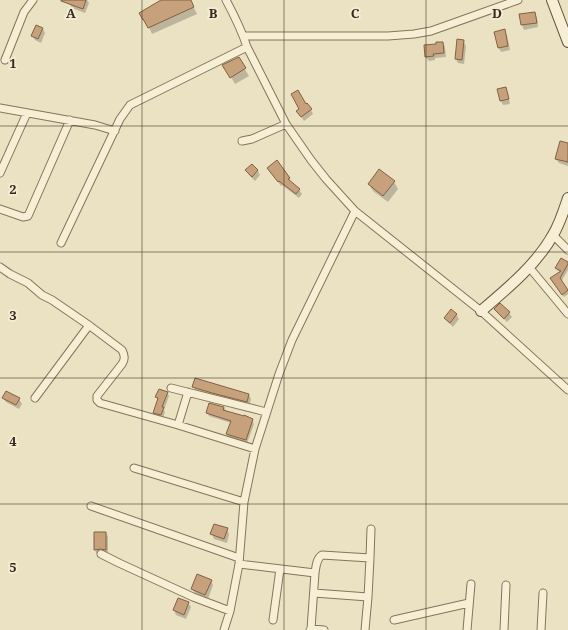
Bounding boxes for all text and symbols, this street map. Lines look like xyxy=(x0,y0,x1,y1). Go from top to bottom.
text: A xyxy=(66,4,76,22)
text: B xyxy=(209,4,218,22)
text: C xyxy=(351,4,360,22)
text: D xyxy=(492,4,502,22)
text: 1 xyxy=(9,54,17,72)
text: 2 xyxy=(9,180,17,198)
text: 3 xyxy=(9,306,17,324)
text: 4 xyxy=(9,432,17,450)
text: 5 xyxy=(9,558,17,576)

